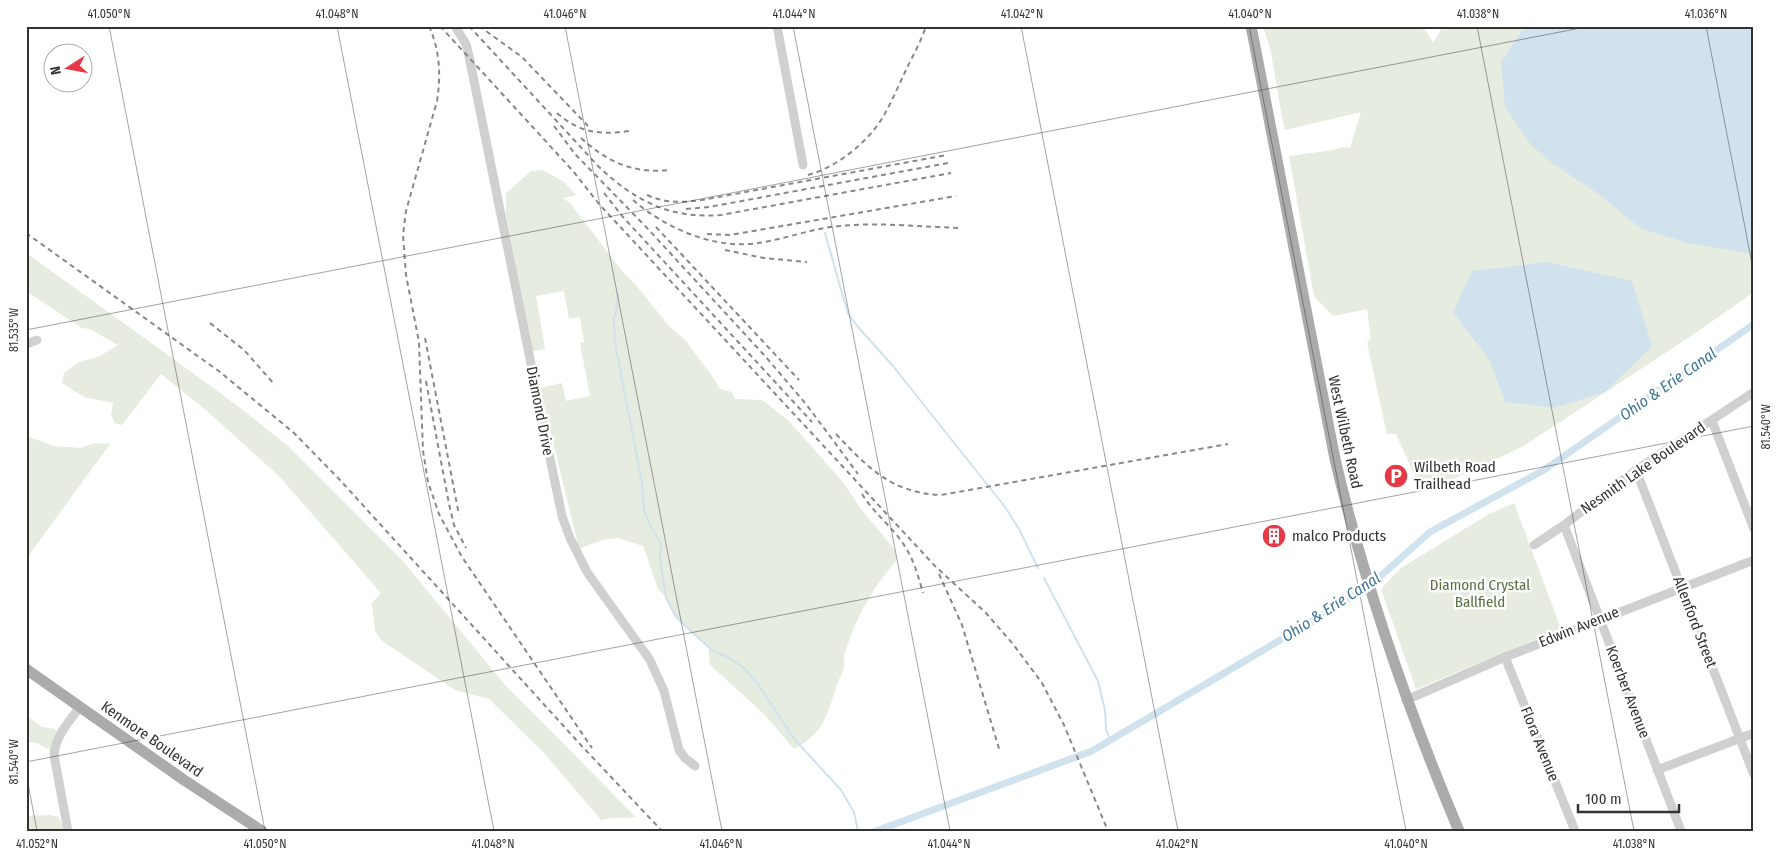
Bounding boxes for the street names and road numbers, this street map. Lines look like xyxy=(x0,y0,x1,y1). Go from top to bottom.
street label: Diamond Drive xyxy=(523,365,557,457)
street label: West Wilbeth Road xyxy=(1324,374,1366,490)
street label: Nesmith Lake Boulevard xyxy=(1577,418,1709,518)
street label: Allenford Street xyxy=(1669,574,1721,670)
street label: Edwin Avenue xyxy=(1536,603,1622,651)
street label: Koerber Avenue xyxy=(1602,643,1654,741)
street label: Kenmore Boulevard xyxy=(98,697,206,781)
street label: Flora Avenue xyxy=(1517,704,1563,784)

